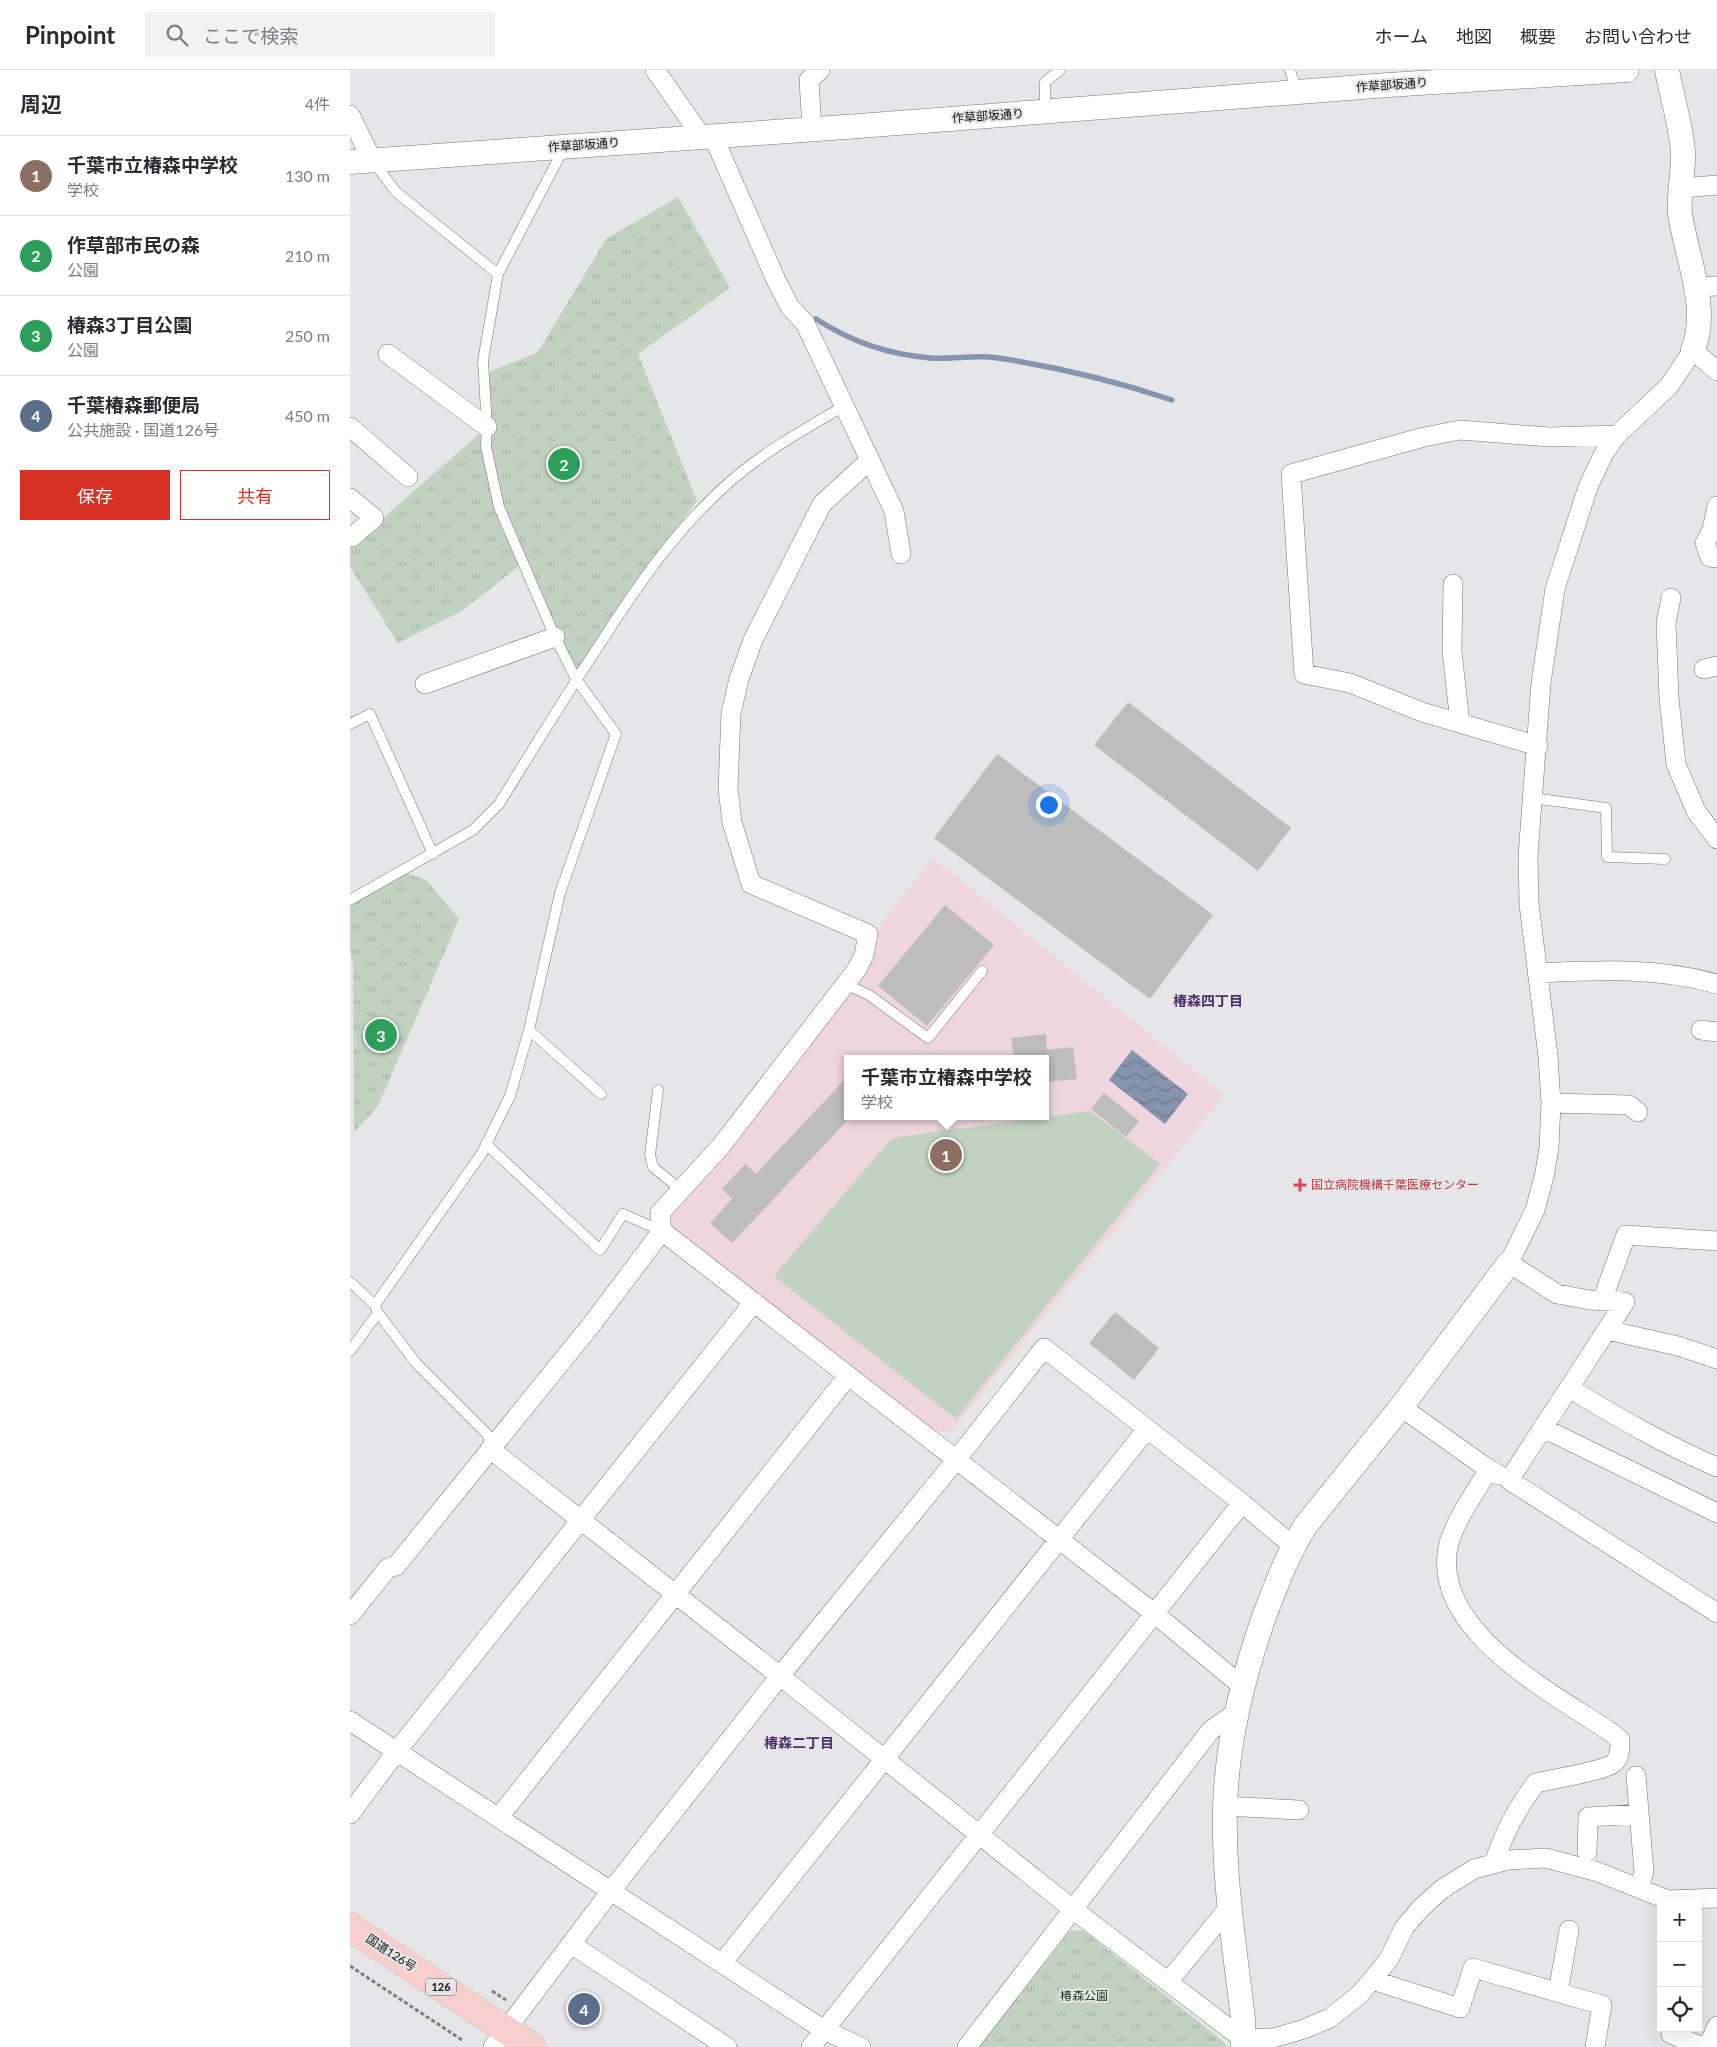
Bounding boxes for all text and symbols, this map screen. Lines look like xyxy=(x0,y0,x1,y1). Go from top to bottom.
search box xyxy=(145,12,495,57)
text: Pinpoint xyxy=(25,20,115,49)
icon: search xyxy=(163,21,191,49)
text: ここで検索 xyxy=(203,24,298,47)
text: ホーム xyxy=(1375,25,1428,47)
text: 地図 xyxy=(1456,25,1492,47)
text: 概要 xyxy=(1520,25,1556,47)
text: お問い合わせ xyxy=(1584,25,1692,47)
street label: 作草部坂通り xyxy=(1356,75,1428,94)
text: 周辺 xyxy=(20,91,62,116)
text: 4件 xyxy=(305,94,330,113)
street label: 作草部坂通り xyxy=(952,106,1024,125)
street label: 作草部坂通り xyxy=(548,135,620,154)
text: 千葉市立椿森中学校 xyxy=(67,153,238,176)
text: 1 xyxy=(31,166,41,185)
text: 130 m xyxy=(285,166,330,185)
text: 学校 xyxy=(67,180,99,199)
text: 作草部市民の森 xyxy=(67,233,200,256)
text: 2 xyxy=(31,246,41,265)
text: 210 m xyxy=(285,246,330,265)
text: 公園 xyxy=(67,260,99,279)
text: 椿森3丁目公園 xyxy=(67,313,192,336)
text: 3 xyxy=(31,326,41,345)
text: 250 m xyxy=(285,326,330,345)
text: 公園 xyxy=(67,340,99,359)
text: 千葉椿森郵便局 xyxy=(67,393,200,416)
text: 4 xyxy=(31,406,41,425)
text: 450 m xyxy=(285,406,330,425)
text: 公共施設 · 国道126号 xyxy=(67,420,219,439)
pin: 2 xyxy=(548,445,580,483)
button: 保存 xyxy=(20,470,170,520)
button: 共有 xyxy=(180,470,330,520)
your location xyxy=(1036,792,1062,818)
district label: 椿森四丁目 xyxy=(1173,992,1243,1009)
pin: 3 xyxy=(365,1016,397,1054)
popup xyxy=(844,1055,1049,1120)
text: 千葉市立椿森中学校 xyxy=(861,1065,1032,1088)
text: 学校 xyxy=(861,1092,893,1111)
pin: 1 xyxy=(930,1136,962,1174)
place label: 国立病院機構千葉医療センター xyxy=(1311,1177,1479,1192)
marker: 国立病院機構千葉医療センター xyxy=(1293,1178,1307,1192)
district label: 椿森二丁目 xyxy=(764,1734,834,1751)
map controls xyxy=(1657,1897,1702,2032)
button: + xyxy=(1657,1897,1702,1942)
street label: 国道126号 xyxy=(363,1931,419,1974)
button: − xyxy=(1657,1942,1702,1987)
road number: 126 xyxy=(426,1978,456,1995)
button: locate xyxy=(1657,1987,1702,2032)
park label: 椿森公園 xyxy=(1060,1988,1108,2003)
pin: 4 xyxy=(568,1990,600,2028)

